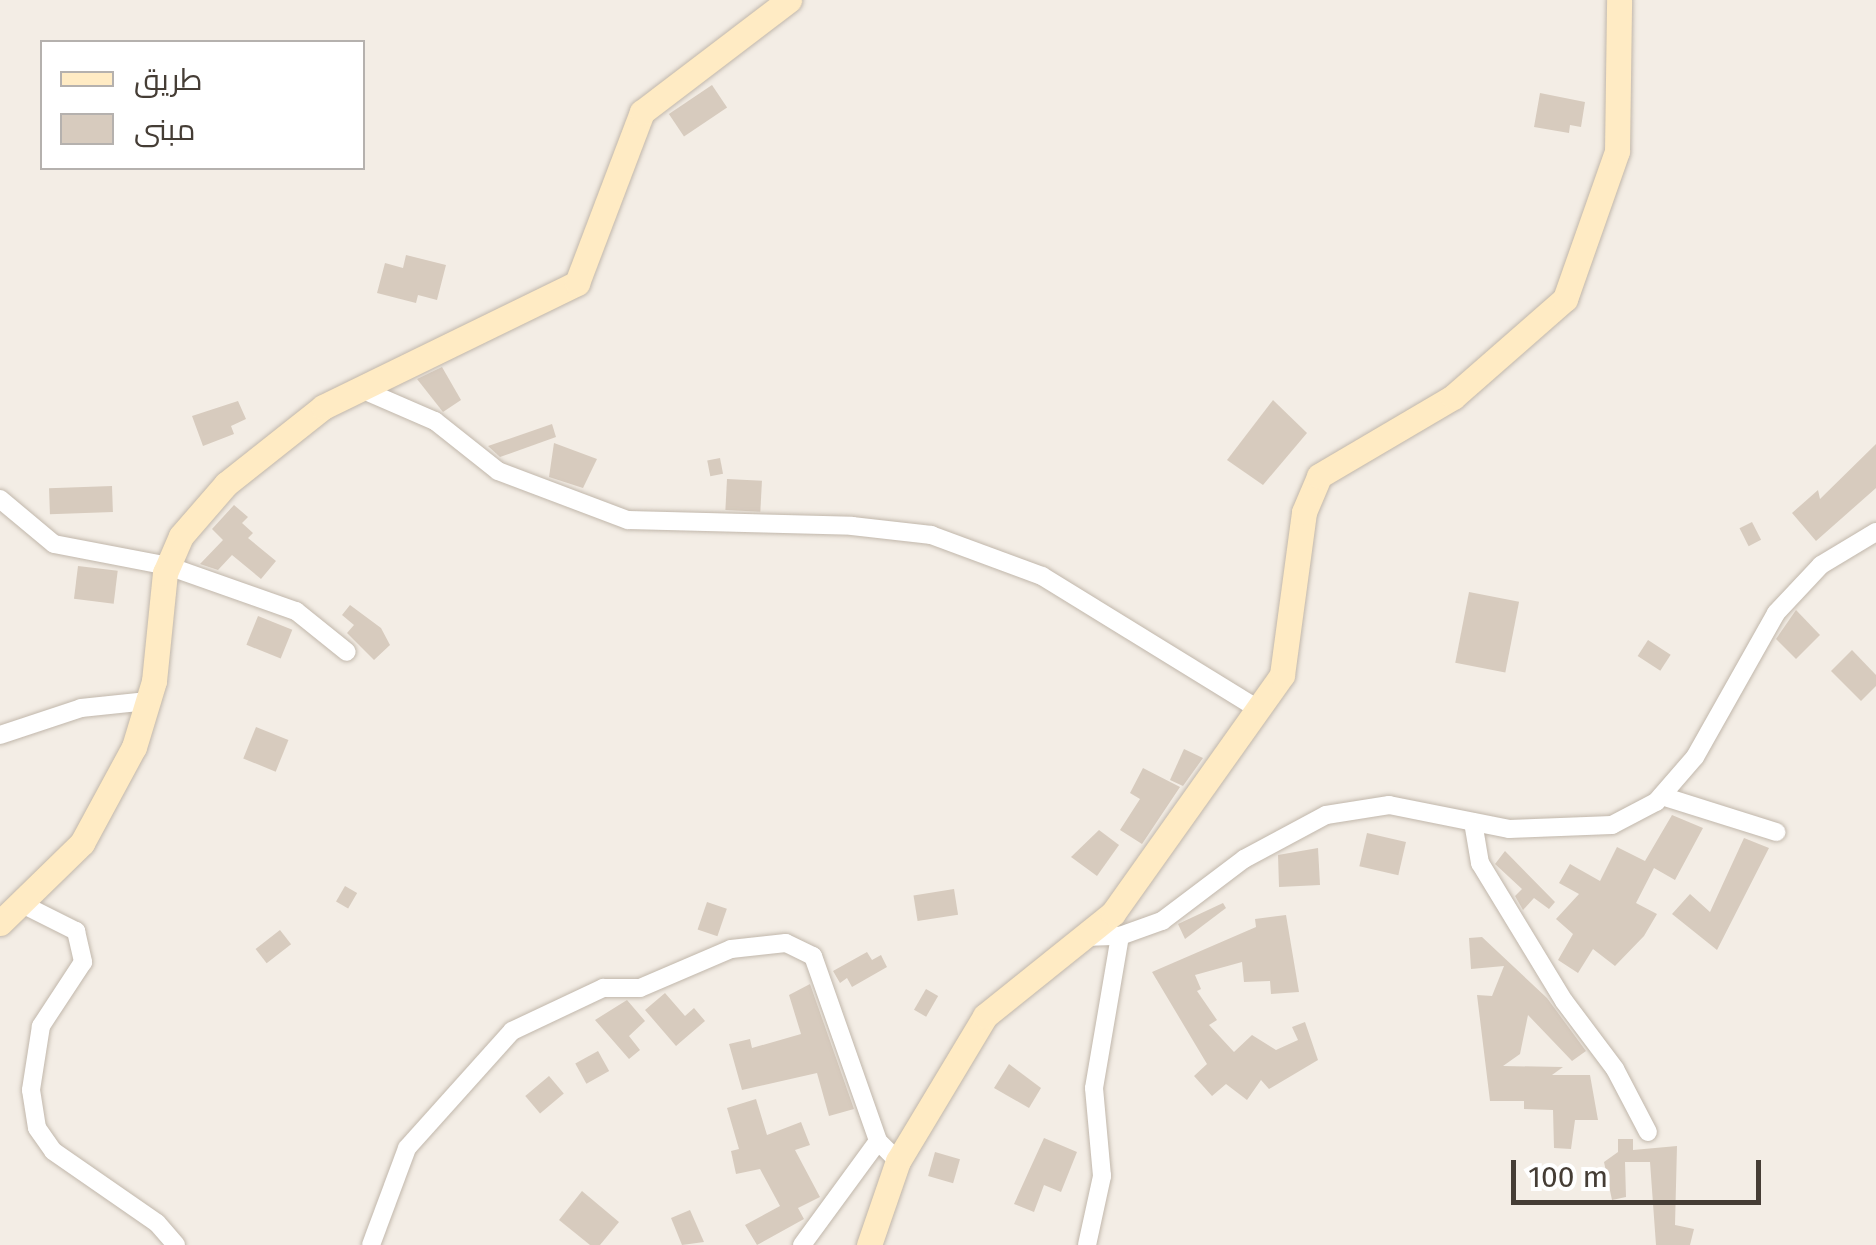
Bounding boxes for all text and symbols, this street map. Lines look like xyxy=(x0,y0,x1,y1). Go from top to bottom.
legend xyxy=(40,40,365,170)
text: طريق xyxy=(134,62,203,98)
text: مبنى xyxy=(134,112,195,148)
scale bar xyxy=(1516,1140,1766,1202)
text: 100 m xyxy=(1528,1159,1608,1195)

